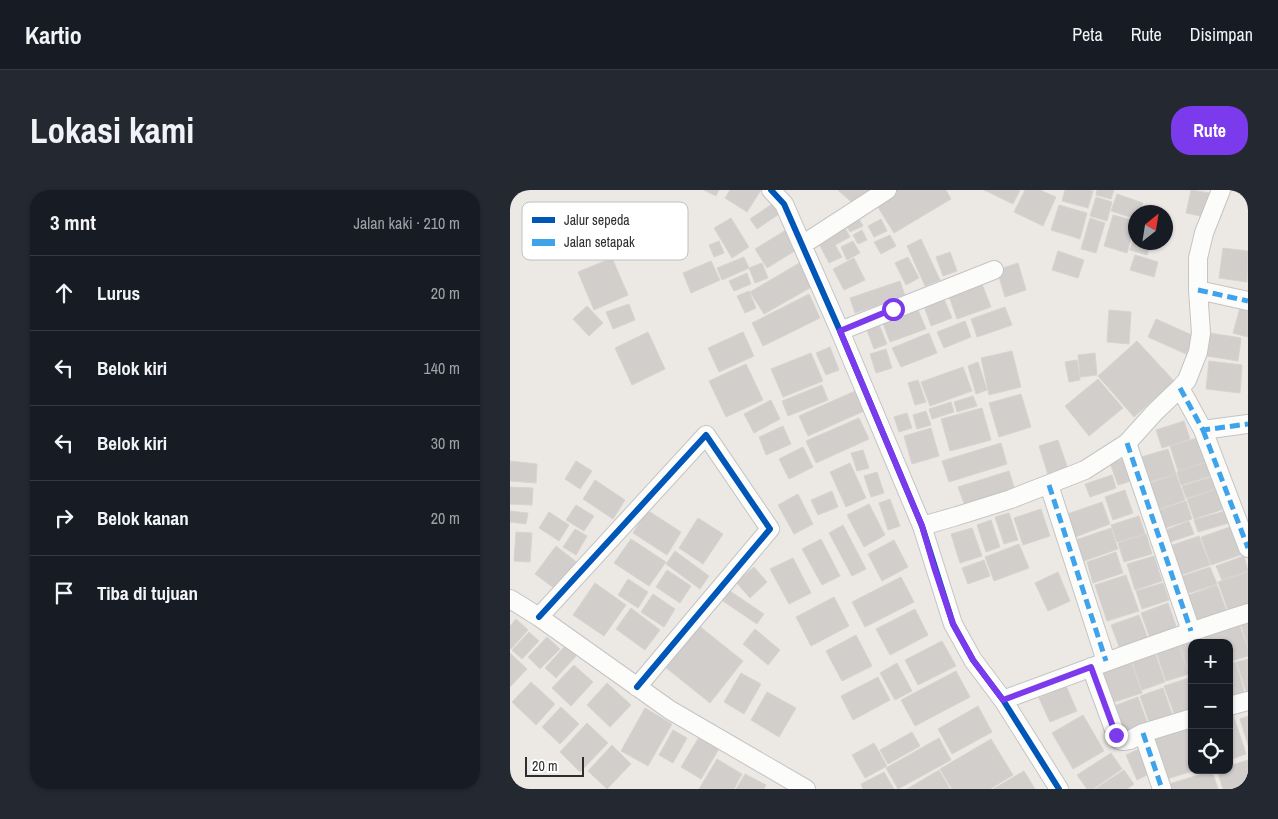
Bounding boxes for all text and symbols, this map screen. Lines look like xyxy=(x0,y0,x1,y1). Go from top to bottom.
text: Kartio xyxy=(25,19,82,51)
text: Peta xyxy=(1072,22,1103,47)
text: Rute xyxy=(1131,22,1162,47)
text: Disimpan xyxy=(1190,22,1253,47)
button: Rute xyxy=(1171,106,1248,155)
text: Lokasi kami xyxy=(30,107,194,154)
legend xyxy=(522,202,688,260)
north arrow xyxy=(1128,205,1173,250)
text: 3 mnt xyxy=(50,208,96,237)
text: Jalur sepeda xyxy=(564,211,630,229)
text: Jalan kaki · 210 m xyxy=(354,212,460,234)
text: Jalan setapak xyxy=(564,233,635,251)
icon: ahead xyxy=(50,279,78,307)
text: Lurus xyxy=(97,280,140,306)
text: 20 m xyxy=(431,282,460,304)
route start xyxy=(882,298,905,321)
icon: left xyxy=(50,354,78,382)
text: Belok kiri xyxy=(97,355,167,381)
text: 140 m xyxy=(424,357,460,379)
icon: left xyxy=(50,429,78,457)
text: Belok kiri xyxy=(97,430,167,456)
text: 30 m xyxy=(431,432,460,454)
icon: right xyxy=(50,504,78,532)
text: Belok kanan xyxy=(97,505,189,531)
text: 20 m xyxy=(431,507,460,529)
icon: arrive xyxy=(50,579,78,607)
text: Tiba di tujuan xyxy=(97,580,198,606)
map controls xyxy=(1188,639,1233,774)
button: + xyxy=(1188,639,1233,684)
button: − xyxy=(1188,684,1233,729)
route end xyxy=(1105,724,1128,747)
button: locate xyxy=(1188,729,1233,774)
scale bar xyxy=(525,754,584,777)
text: 20 m xyxy=(532,757,558,775)

